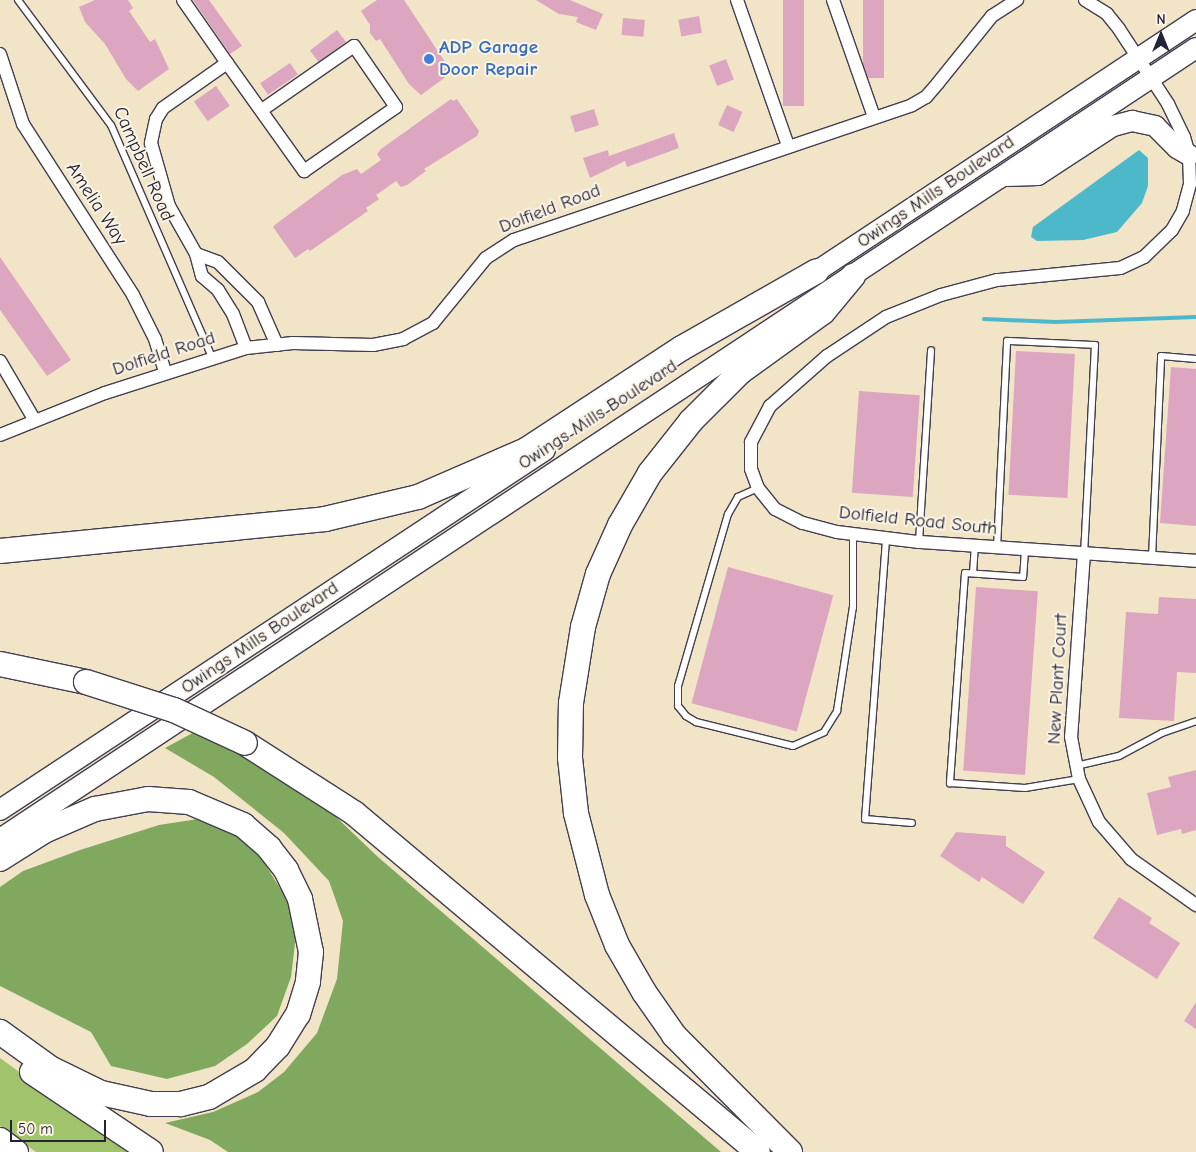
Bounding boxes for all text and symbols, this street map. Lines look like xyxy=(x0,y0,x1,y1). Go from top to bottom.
north arrow xyxy=(1136,10,1186,60)
text: N xyxy=(1156,11,1166,28)
place label: ADP Garage Door Repair xyxy=(439,37,538,81)
marker: ADP Garage Door Repair xyxy=(423,53,435,65)
street label: Campbell Road xyxy=(108,103,178,225)
street label: Owings Mills Boulevard xyxy=(853,131,1019,253)
street label: Amelia Way xyxy=(61,158,131,250)
street label: Dolfield Road xyxy=(496,179,604,239)
street label: Dolfield Road xyxy=(110,327,218,381)
street label: Owings Mills Boulevard xyxy=(514,355,682,475)
street label: Dolfield Road South xyxy=(838,501,998,541)
street label: Owings Mills Boulevard xyxy=(177,577,343,699)
street label: New Plant Court xyxy=(1043,613,1073,745)
scale bar xyxy=(12,1110,109,1142)
text: 50 m xyxy=(18,1120,53,1138)

